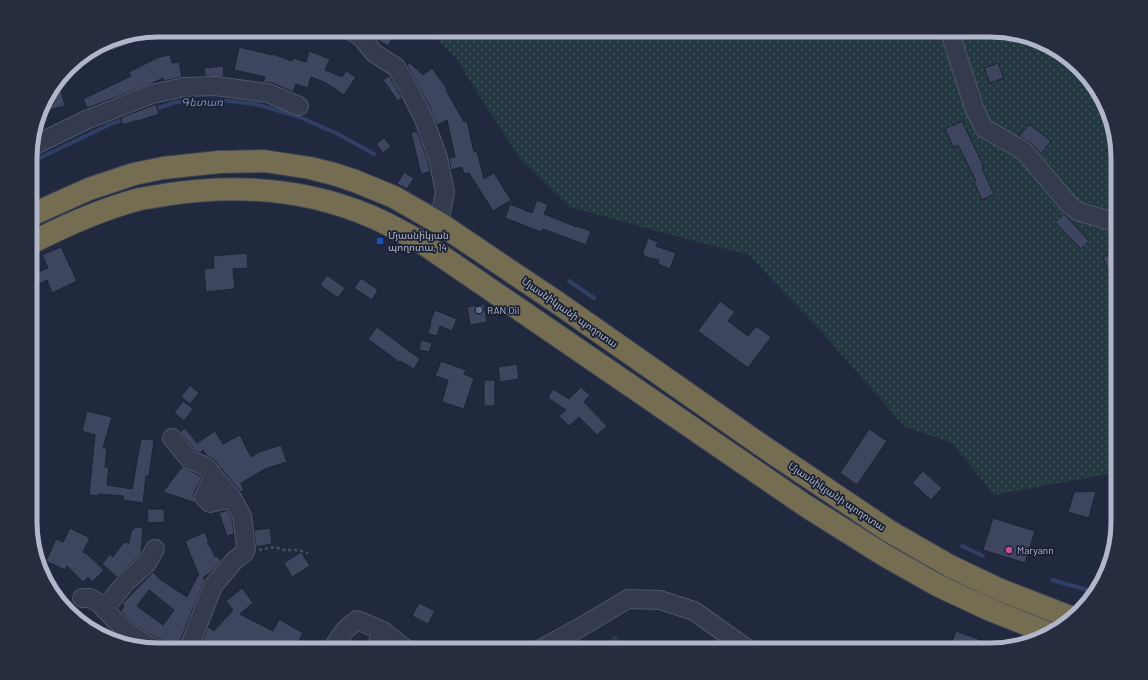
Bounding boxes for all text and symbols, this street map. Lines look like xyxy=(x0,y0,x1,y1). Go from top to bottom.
water label: Գետառ xyxy=(181,95,223,108)
place label: Մյասնիկյան պողոտա, 14 xyxy=(388,229,449,253)
marker: Մյասնիկյան պողոտա, 14 xyxy=(375,236,385,246)
street label: Մյասնիկյանի պողոտա xyxy=(520,274,620,350)
place label: RAN Oil xyxy=(487,304,519,316)
marker: RAN Oil xyxy=(474,305,484,315)
street label: Մյասնիկյանի պողոտա xyxy=(786,459,888,533)
place label: Maryann xyxy=(1017,544,1054,556)
marker: Maryann xyxy=(1004,545,1014,555)

